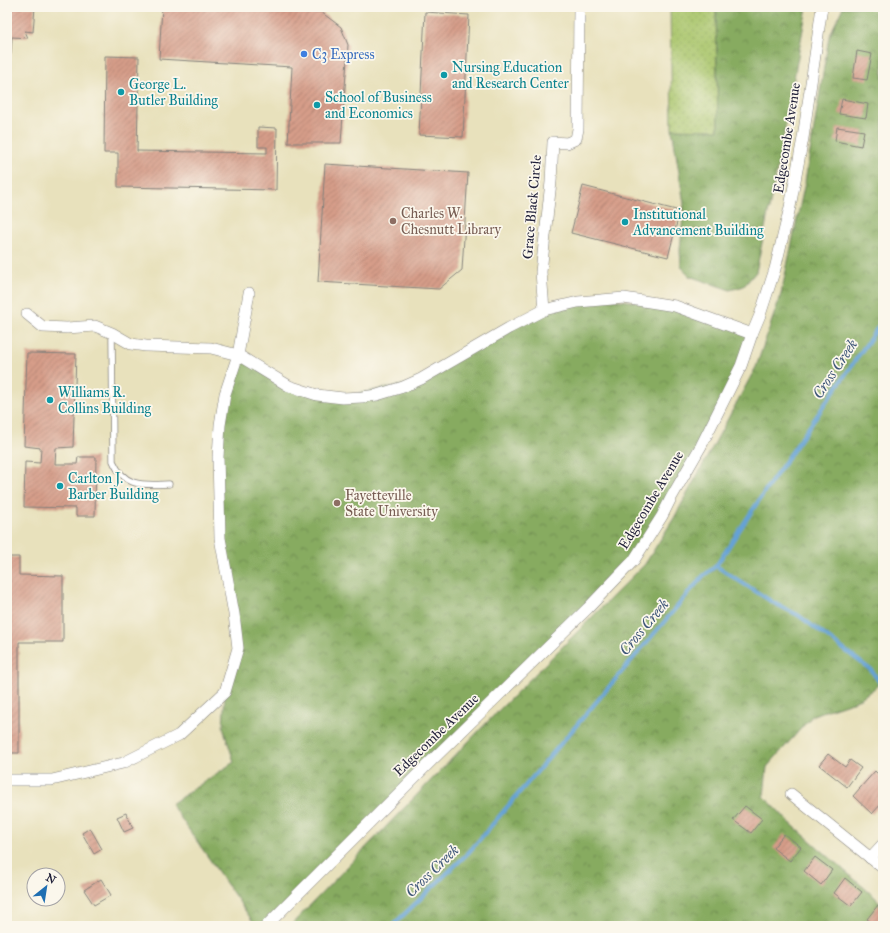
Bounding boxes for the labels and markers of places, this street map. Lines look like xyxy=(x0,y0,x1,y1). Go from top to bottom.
place label: C3 Express xyxy=(312,46,375,63)
marker: C3 Express xyxy=(299,49,309,59)
place label: Nursing Education and Research Center xyxy=(452,59,570,92)
marker: Nursing Education and Research Center xyxy=(439,70,449,80)
place label: George L. Butler Building xyxy=(129,76,218,109)
marker: George L. Butler Building xyxy=(116,87,126,97)
place label: School of Business and Economics xyxy=(325,89,432,122)
marker: School of Business and Economics xyxy=(312,100,322,110)
place label: Charles W. Chesnutt Library xyxy=(401,205,501,238)
place label: Institutional Advancement Building xyxy=(632,206,764,239)
marker: Charles W. Chesnutt Library xyxy=(388,216,398,226)
marker: Institutional Advancement Building xyxy=(620,217,630,227)
place label: Williams R. Collins Building xyxy=(58,384,152,417)
marker: Williams R. Collins Building xyxy=(45,395,55,405)
place label: Carlton J. Barber Building xyxy=(68,470,159,503)
marker: Carlton J. Barber Building xyxy=(55,481,65,491)
place label: Fayetteville State University xyxy=(345,487,438,520)
marker: Fayetteville State University xyxy=(332,498,342,508)

